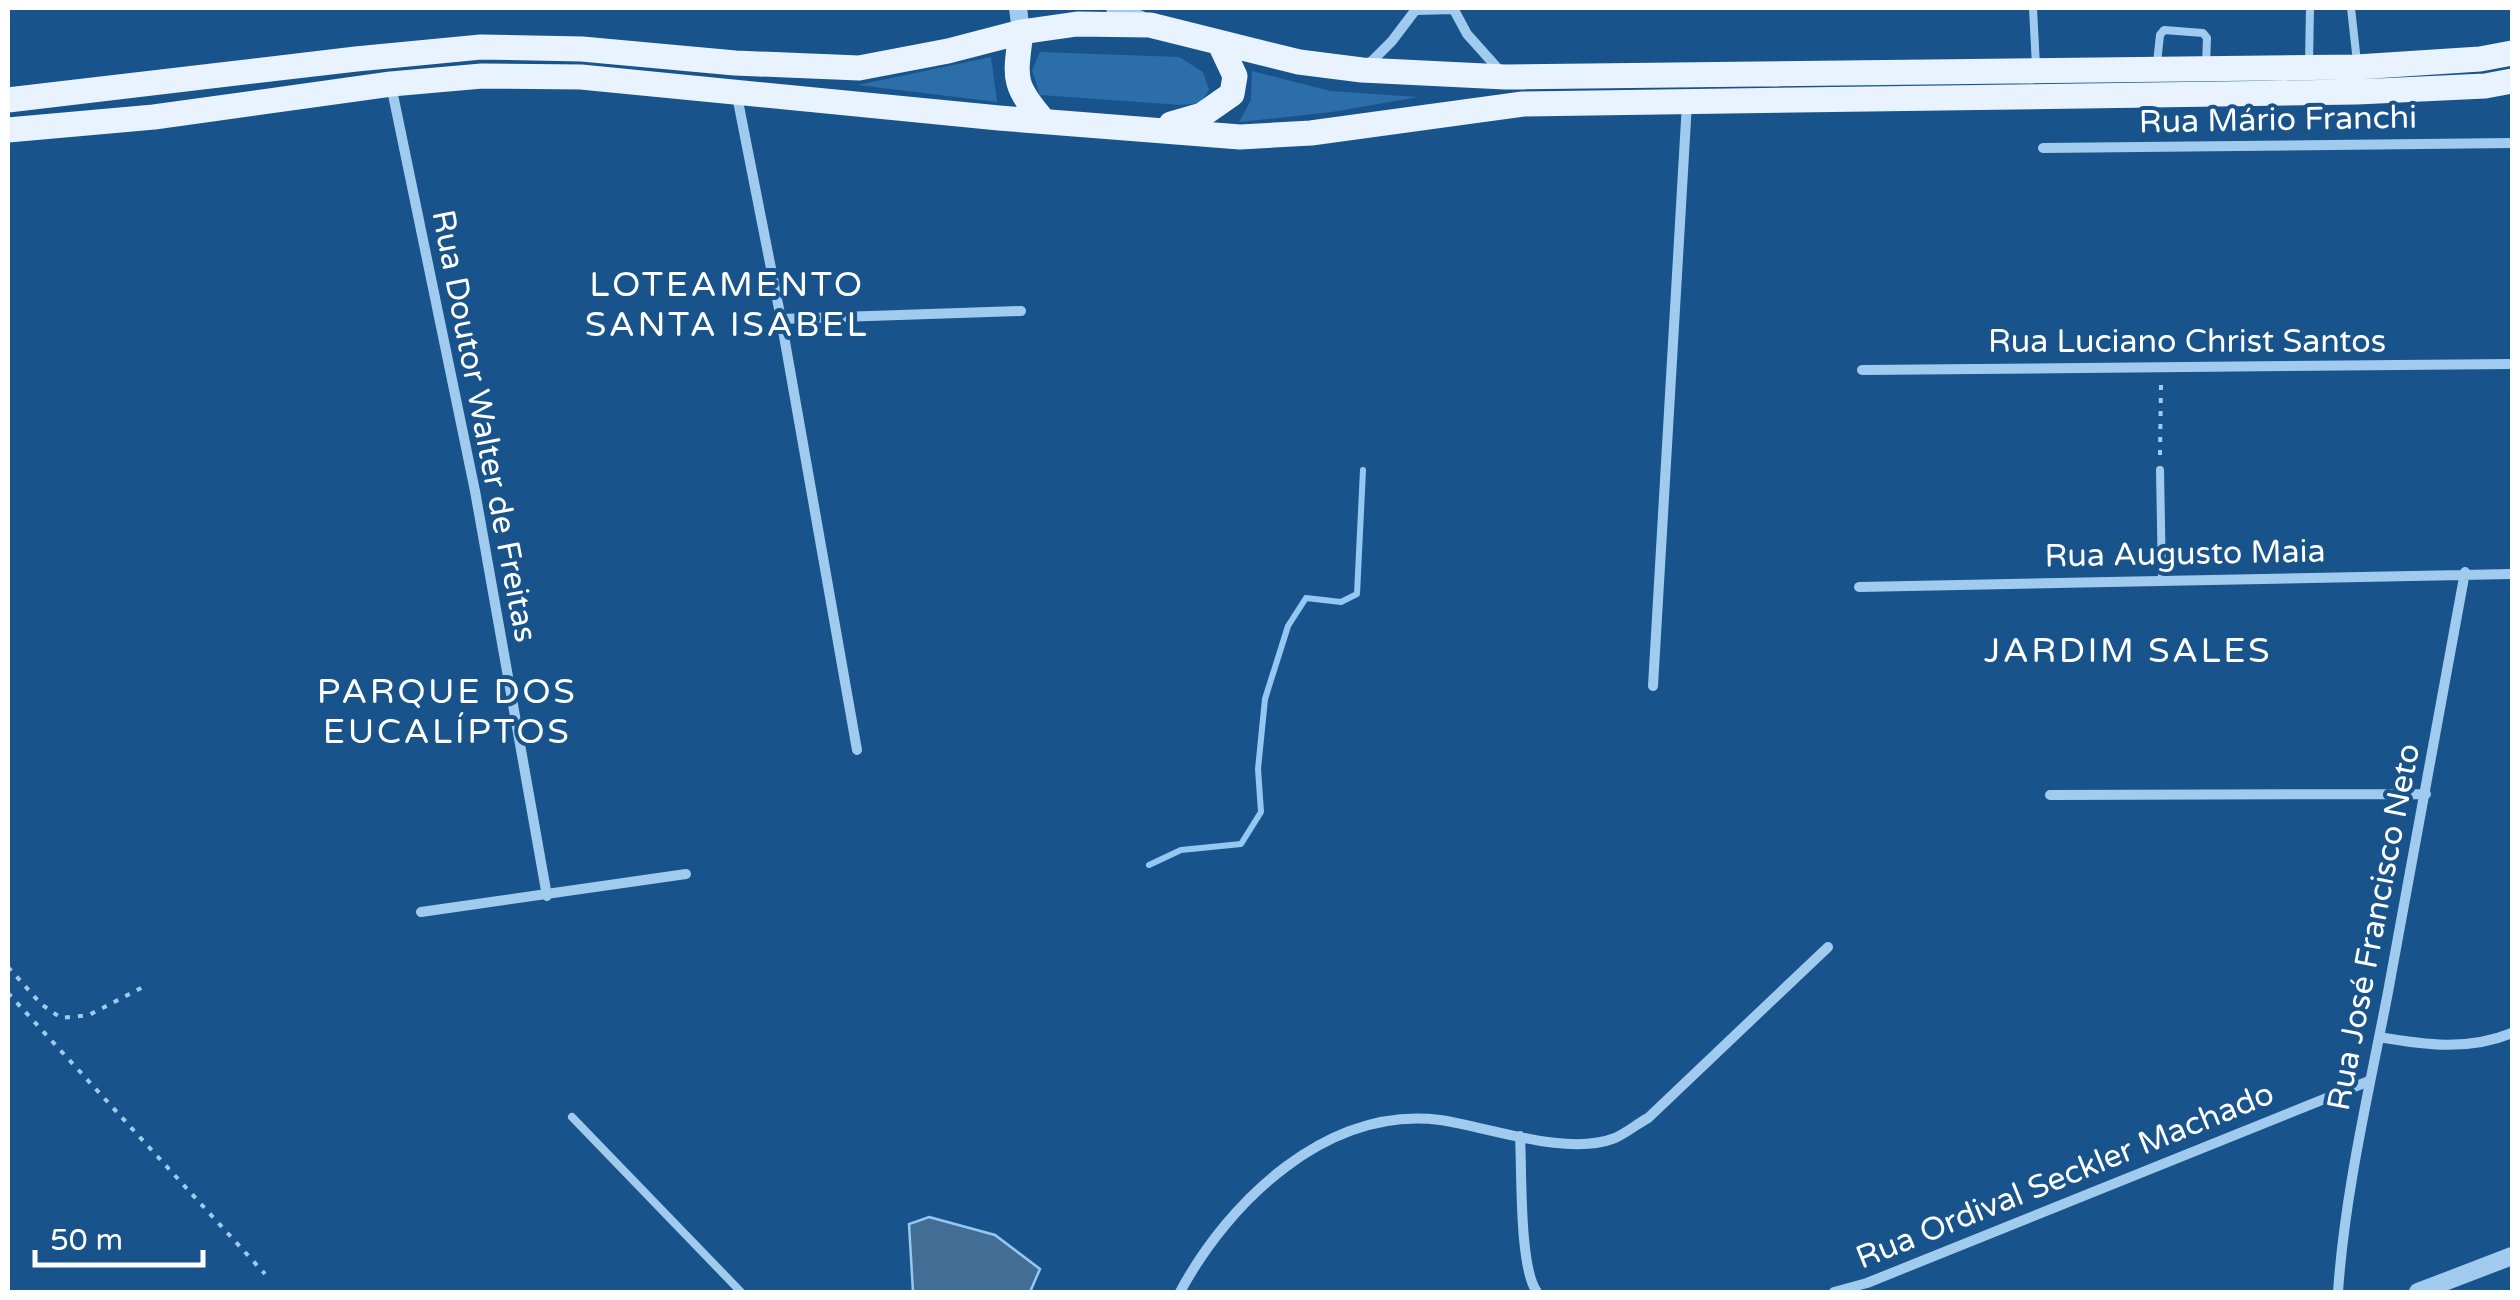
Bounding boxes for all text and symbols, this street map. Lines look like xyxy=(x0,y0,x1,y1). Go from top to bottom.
street label: Rua Mário Franchi xyxy=(2139,99,2417,141)
street label: Rua Doutor Walter de Freitas xyxy=(423,207,545,645)
district label: LOTEAMENTO SANTA ISABEL xyxy=(585,264,869,346)
street label: Rua Luciano Christ Santos xyxy=(1988,323,2386,361)
street label: Rua Augusto Maia xyxy=(2044,533,2326,575)
district label: JARDIM SALES xyxy=(1984,630,2272,672)
district label: PARQUE DOS EUCALÍPTOS xyxy=(317,671,577,753)
street label: Rua José Francisco Neto xyxy=(2320,740,2428,1114)
street label: Rua Ordival Seckler Machado xyxy=(1851,1075,2279,1277)
scale bar xyxy=(35,1205,202,1267)
text: 50 m xyxy=(50,1222,123,1259)

